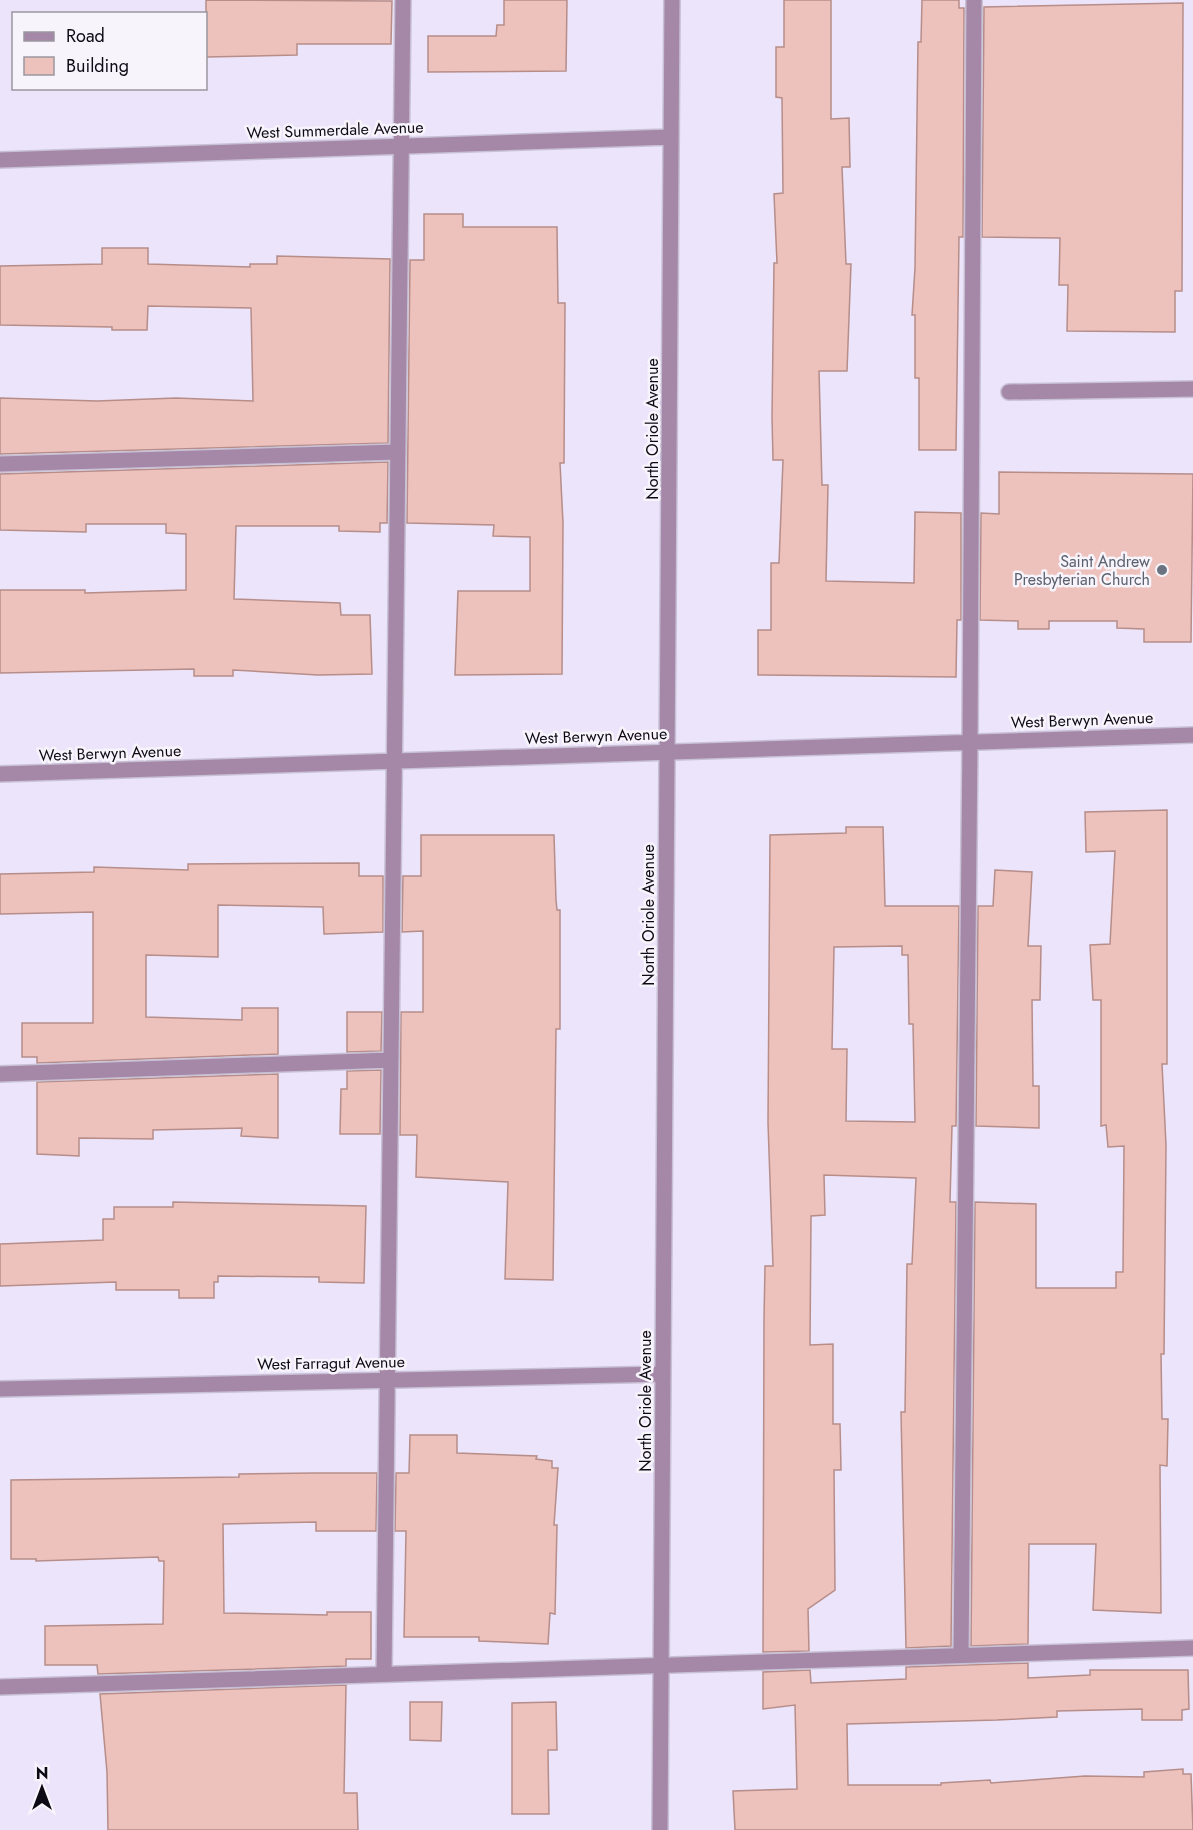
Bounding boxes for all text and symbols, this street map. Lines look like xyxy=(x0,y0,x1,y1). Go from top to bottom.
legend xyxy=(12,12,207,90)
text: Road xyxy=(66,23,105,49)
text: Building xyxy=(66,53,129,79)
street label: West Summerdale Avenue xyxy=(246,115,424,145)
street label: North Oriole Avenue xyxy=(641,358,664,500)
place label: Saint Andrew Presbyterian Church xyxy=(1014,550,1150,591)
marker: Saint Andrew Presbyterian Church xyxy=(1155,563,1169,577)
street label: West Berwyn Avenue xyxy=(1010,706,1154,734)
street label: West Berwyn Avenue xyxy=(524,722,668,750)
street label: West Berwyn Avenue xyxy=(38,739,182,767)
street label: North Oriole Avenue xyxy=(637,844,660,986)
street label: North Oriole Avenue xyxy=(634,1330,657,1472)
street label: West Farragut Avenue xyxy=(257,1350,405,1376)
north arrow xyxy=(12,1758,72,1818)
text: N xyxy=(36,1762,48,1785)

